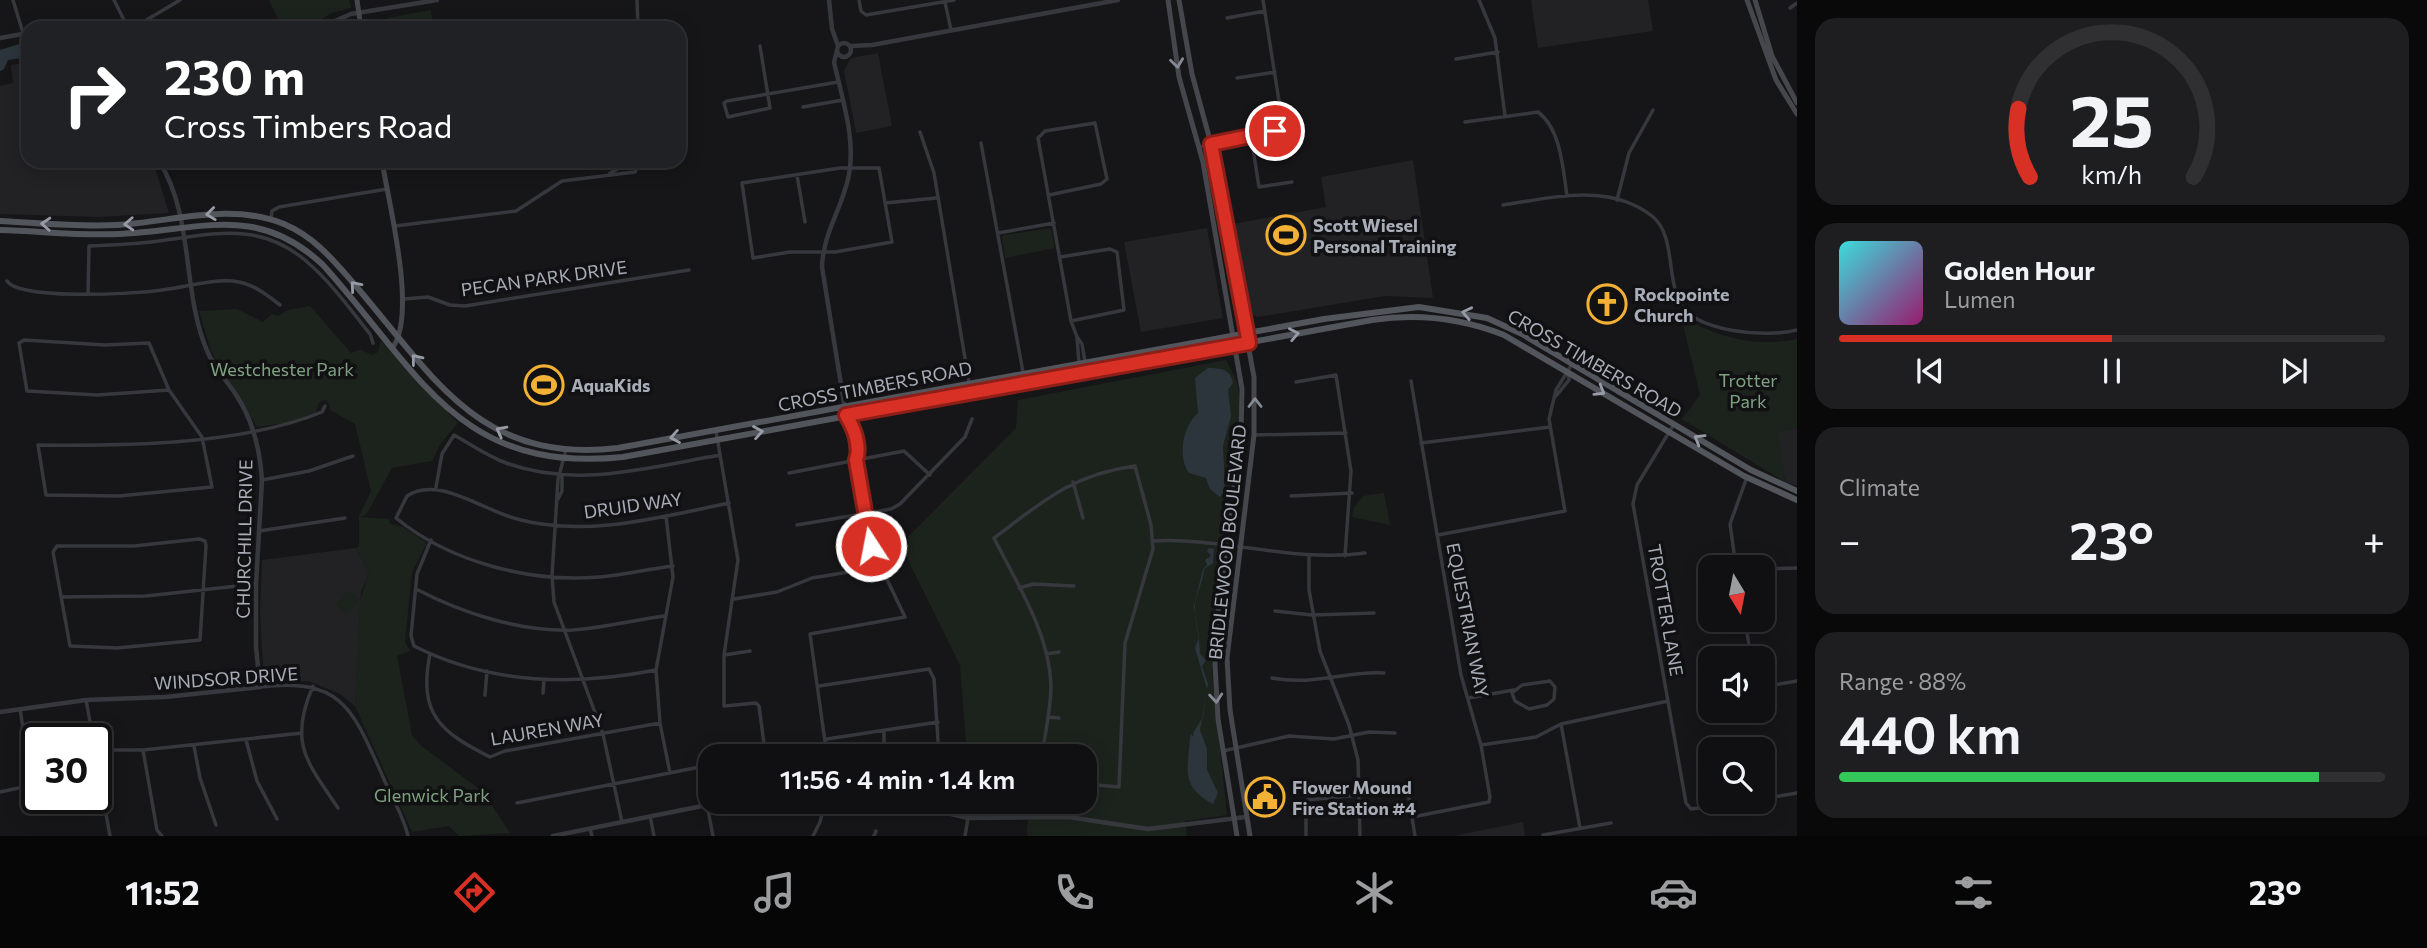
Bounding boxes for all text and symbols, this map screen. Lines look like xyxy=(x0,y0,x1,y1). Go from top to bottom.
text: 230 m xyxy=(164,45,305,105)
icon: right xyxy=(49,49,140,140)
one-way arrow xyxy=(1170,57,1185,69)
text: 25 xyxy=(2070,74,2154,163)
pin xyxy=(1245,101,1305,161)
text: Cross Timbers Road xyxy=(164,105,452,145)
icon: arrive xyxy=(1256,112,1294,150)
text: km/h xyxy=(2082,159,2142,189)
one-way arrow xyxy=(205,207,217,222)
sports icon: Scott Wiesel Personal Training xyxy=(1265,214,1307,256)
place label: Scott Wiesel Personal Training xyxy=(1313,214,1457,257)
one-way arrow xyxy=(40,216,51,231)
one-way arrow xyxy=(123,216,134,231)
text: Golden Hour xyxy=(1944,254,2095,285)
street label: PECAN PARK DRIVE xyxy=(460,255,628,301)
one-way arrow xyxy=(351,281,363,294)
church icon: Rockpointe Church xyxy=(1586,283,1628,325)
place label: Rockpointe Church xyxy=(1634,283,1729,326)
text: Lumen xyxy=(1944,285,2015,313)
street label: CROSS TIMBERS ROAD xyxy=(1504,304,1686,422)
one-way arrow xyxy=(1461,307,1473,322)
one-way arrow xyxy=(1288,328,1300,343)
icon: previous xyxy=(1911,352,1949,390)
icon: pause xyxy=(2093,352,2131,390)
icon: next xyxy=(2275,352,2313,390)
one-way arrow xyxy=(412,354,425,366)
street label: CROSS TIMBERS ROAD xyxy=(776,356,974,416)
park label: Westchester Park xyxy=(210,358,354,380)
sports icon: AquaKids xyxy=(523,364,565,406)
park label: Trotter Park xyxy=(1719,369,1777,412)
place label: AquaKids xyxy=(571,374,650,396)
one-way arrow xyxy=(1593,383,1606,396)
one-way arrow xyxy=(1247,397,1263,407)
street label: BRIDLEWOOD BOULEVARD xyxy=(1204,423,1250,661)
one-way arrow xyxy=(752,425,764,440)
one-way arrow xyxy=(496,426,509,440)
one-way arrow xyxy=(669,428,681,443)
one-way arrow xyxy=(1693,434,1706,447)
street label: CHURCHILL DRIVE xyxy=(232,459,256,619)
text: Climate xyxy=(1839,473,1920,501)
street label: DRUID WAY xyxy=(582,487,684,523)
text: 23° xyxy=(2069,507,2154,571)
position arrow xyxy=(834,509,908,583)
text: − xyxy=(1839,516,1861,563)
text: + xyxy=(2363,516,2385,563)
street label: EQUESTRIAN WAY xyxy=(1442,541,1494,700)
street label: TROTTER LANE xyxy=(1644,542,1688,678)
north arrow xyxy=(1698,555,1774,632)
map controls xyxy=(1698,555,1775,814)
button: sound xyxy=(1698,646,1775,723)
street label: WINDSOR DRIVE xyxy=(153,662,299,694)
text: Range · 88% xyxy=(1839,667,1966,695)
one-way arrow xyxy=(1208,693,1223,704)
text: 440 km xyxy=(1839,701,2021,765)
street label: LAUREN WAY xyxy=(489,708,606,750)
speed limit sign: 30 xyxy=(21,723,112,814)
button: search xyxy=(1698,737,1775,814)
text: 11:56 · 4 min · 1.4 km xyxy=(780,763,1015,794)
public building icon: Flower Mound Fire Station #4 xyxy=(1244,776,1286,818)
place label: Flower Mound Fire Station #4 xyxy=(1292,776,1416,819)
park label: Glenwick Park xyxy=(374,784,490,806)
icon: directions xyxy=(450,868,499,917)
icon: music xyxy=(750,868,799,917)
icon: phone xyxy=(1050,868,1099,917)
icon: climate xyxy=(1350,868,1399,917)
icon: car xyxy=(1649,868,1698,917)
icon: filters xyxy=(1949,868,1998,917)
text: 11:52 xyxy=(125,872,200,912)
text: 23° xyxy=(2249,872,2302,912)

